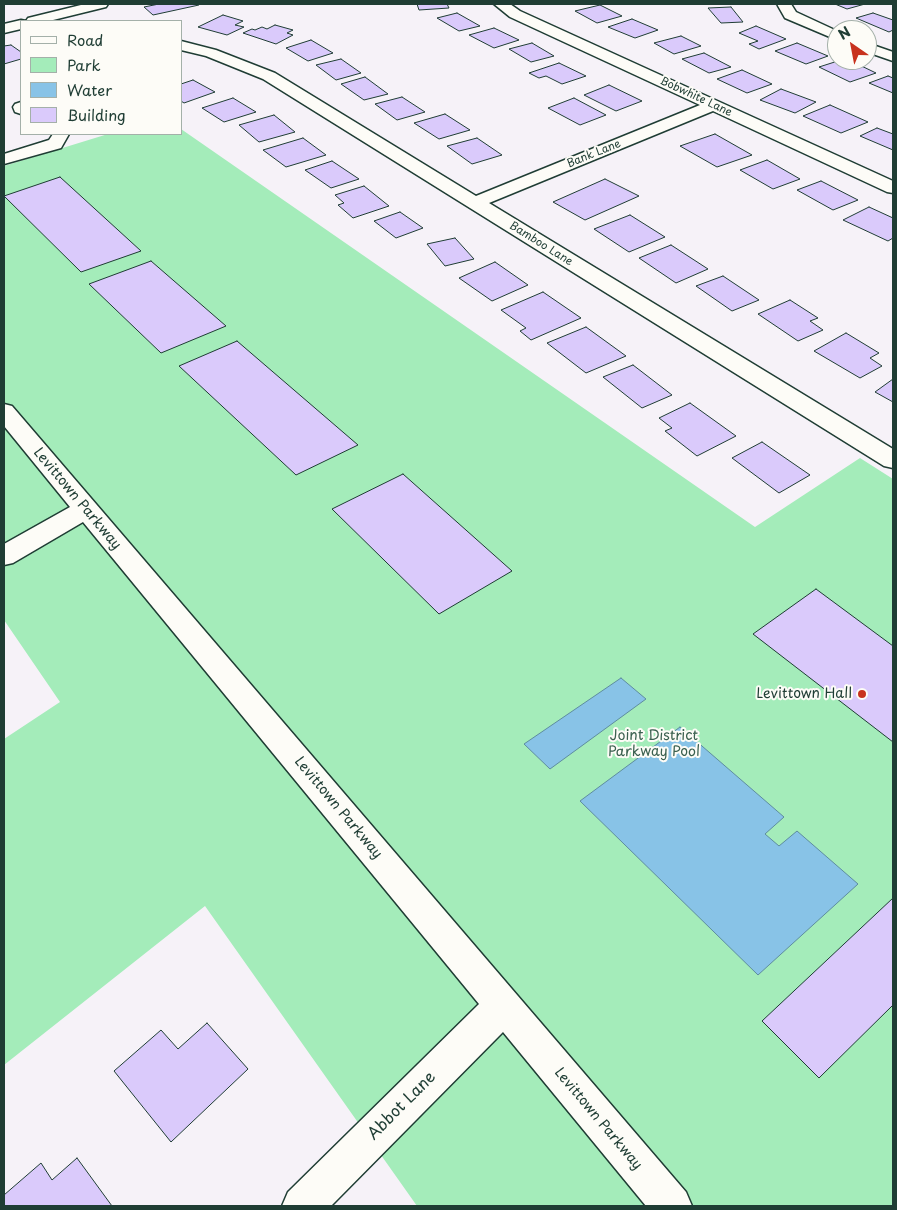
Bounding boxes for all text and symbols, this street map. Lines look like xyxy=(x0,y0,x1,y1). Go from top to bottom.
legend xyxy=(20,20,182,135)
north arrow xyxy=(827,20,877,70)
text: N xyxy=(834,21,854,45)
text: Road xyxy=(67,28,103,51)
text: Park xyxy=(67,53,101,76)
street label: Bobwhite Lane xyxy=(658,74,734,120)
text: Water xyxy=(67,78,112,101)
text: Building xyxy=(67,103,126,126)
street label: Bank Lane xyxy=(565,137,623,171)
street label: Bamboo Lane xyxy=(507,219,575,269)
street label: Levittown Parkway xyxy=(30,445,124,553)
place label: Levittown Hall xyxy=(756,686,852,702)
marker: Levittown Hall xyxy=(856,688,868,700)
park label: Joint District Parkway Pool xyxy=(608,728,700,760)
street label: Levittown Parkway xyxy=(291,754,385,862)
street label: Levittown Parkway xyxy=(551,1065,645,1173)
street label: Abbot Lane xyxy=(364,1068,440,1144)

